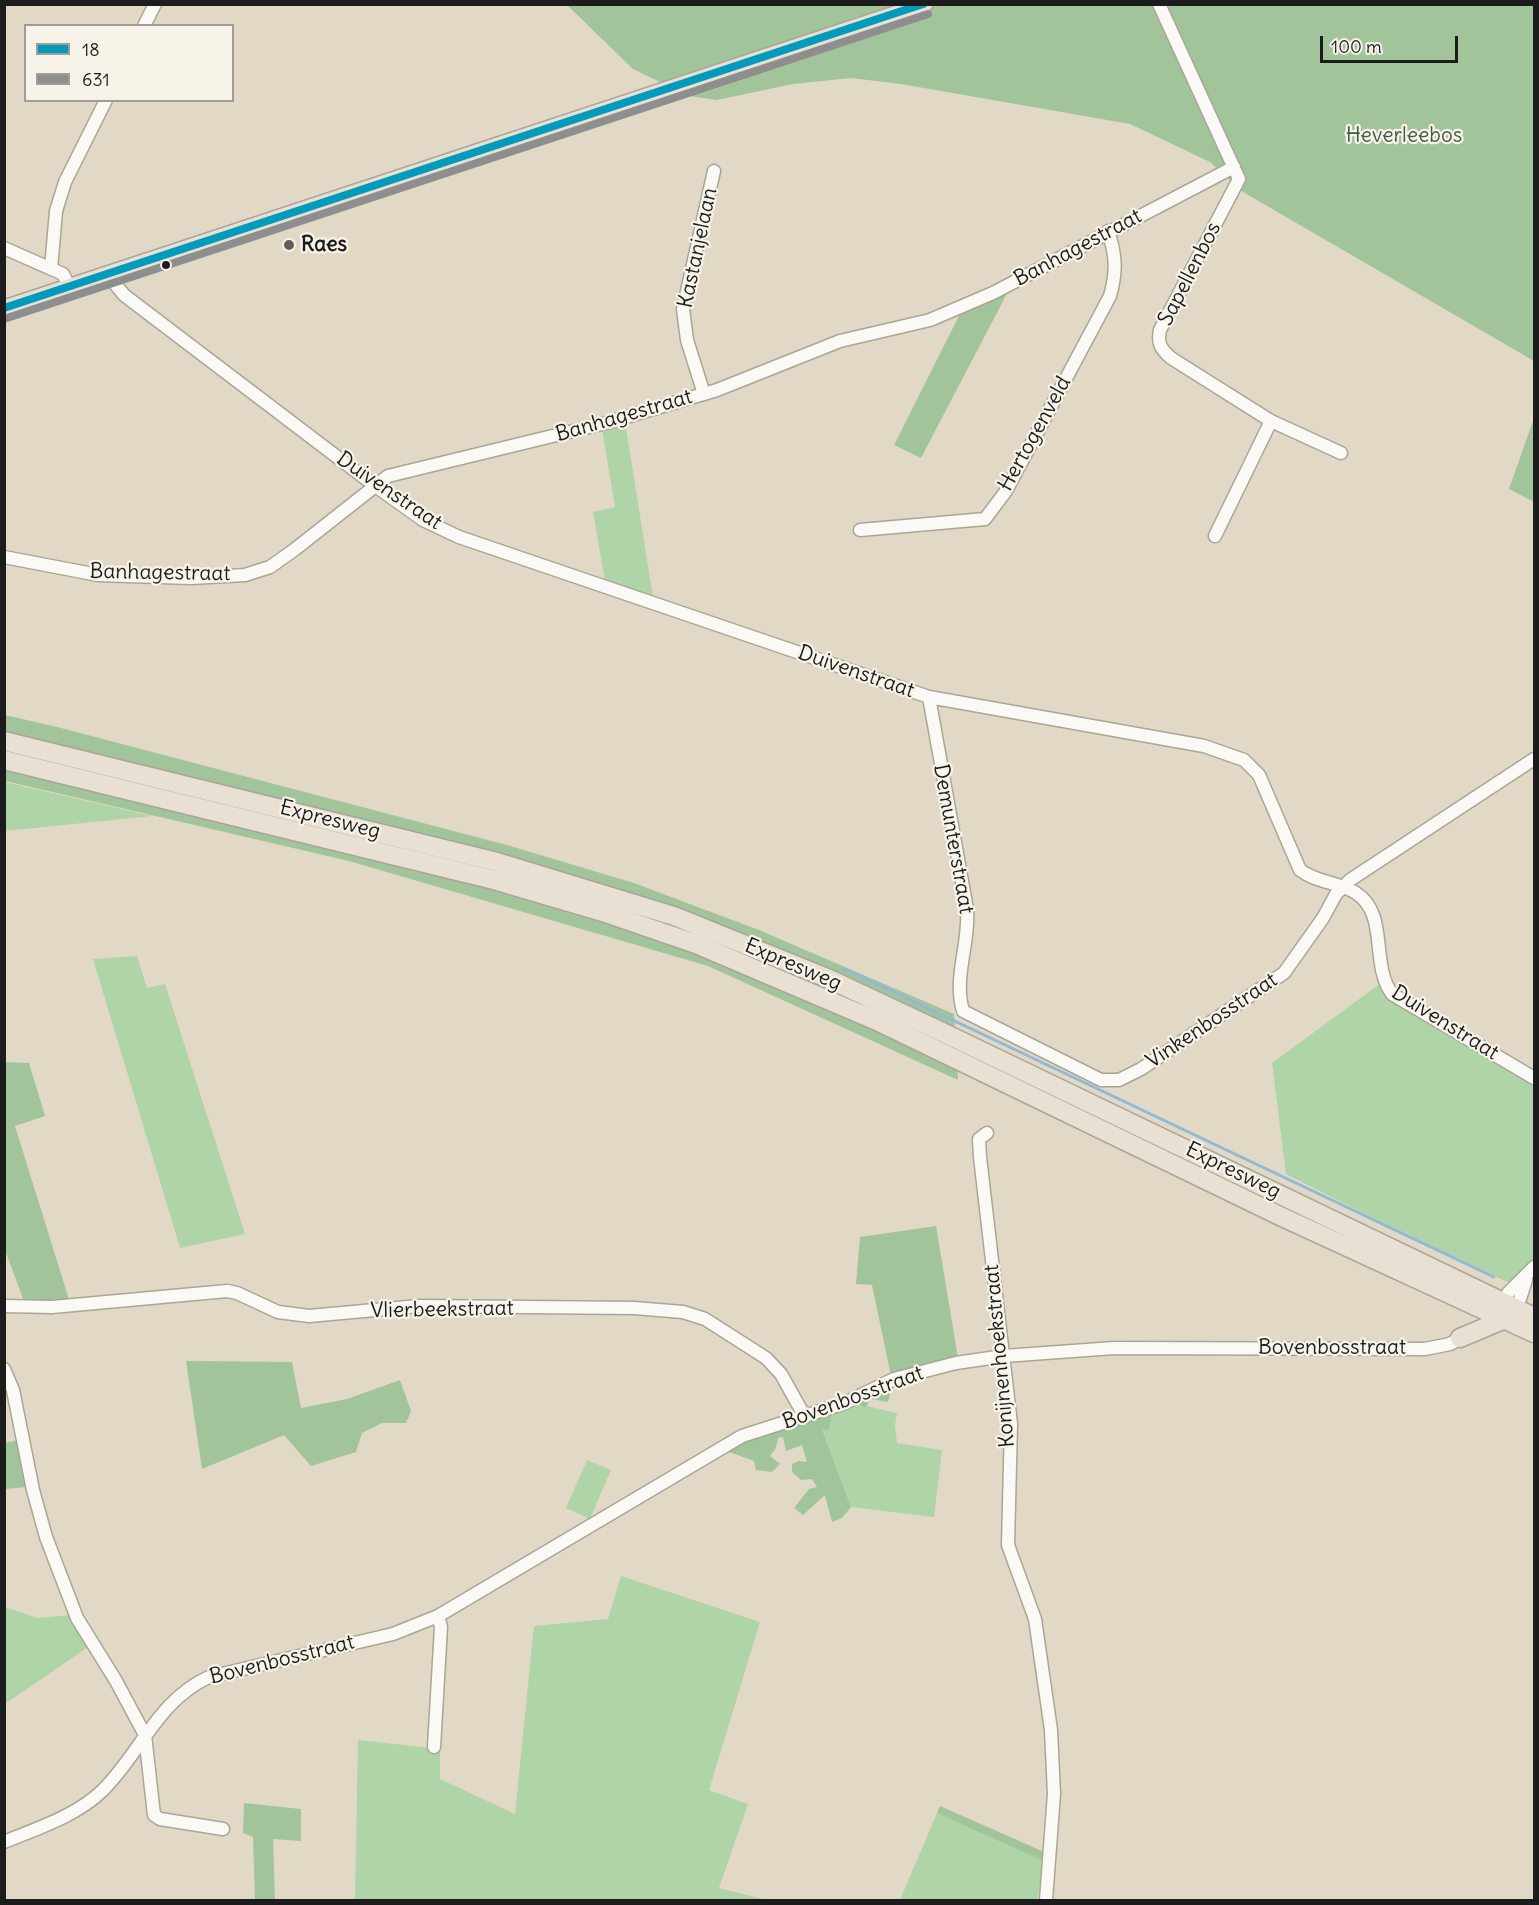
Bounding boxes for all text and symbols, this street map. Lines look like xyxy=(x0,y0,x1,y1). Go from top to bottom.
legend xyxy=(24,24,234,102)
scale bar xyxy=(1323,24,1461,62)
text: 100 m xyxy=(1331,35,1382,58)
text: 18 xyxy=(82,38,100,61)
text: 631 xyxy=(82,68,110,91)
park label: Heverleebos xyxy=(1346,123,1462,149)
street label: Kastanjelaan xyxy=(673,186,723,310)
street label: Banhagestraat xyxy=(1010,204,1146,292)
street label: Sapellenbos xyxy=(1153,218,1227,330)
place label: Raes xyxy=(301,232,347,258)
marker: Raes xyxy=(282,238,296,252)
unlabelled marker xyxy=(160,259,172,271)
street label: Hertogenveld xyxy=(993,372,1077,496)
street label: Banhagestraat xyxy=(553,384,695,448)
street label: Duivenstraat xyxy=(332,447,446,535)
street label: Banhagestraat xyxy=(89,559,231,587)
street label: Duivenstraat xyxy=(794,640,918,704)
street label: Demunterstraat xyxy=(927,762,979,916)
street label: Expresweg xyxy=(277,795,383,845)
street label: Expresweg xyxy=(741,933,845,997)
street label: Vinkenbosstraat xyxy=(1142,968,1282,1074)
street label: Duivenstraat xyxy=(1387,980,1503,1066)
street label: Expresweg xyxy=(1181,1137,1285,1205)
street label: Konijnenhoekstraat xyxy=(979,1263,1021,1449)
street label: Vlierbeekstraat xyxy=(370,1296,514,1324)
street label: Bovenbosstraat xyxy=(1258,1335,1406,1361)
street label: Bovenbosstraat xyxy=(779,1361,927,1435)
street label: Bovenbosstraat xyxy=(207,1630,357,1690)

